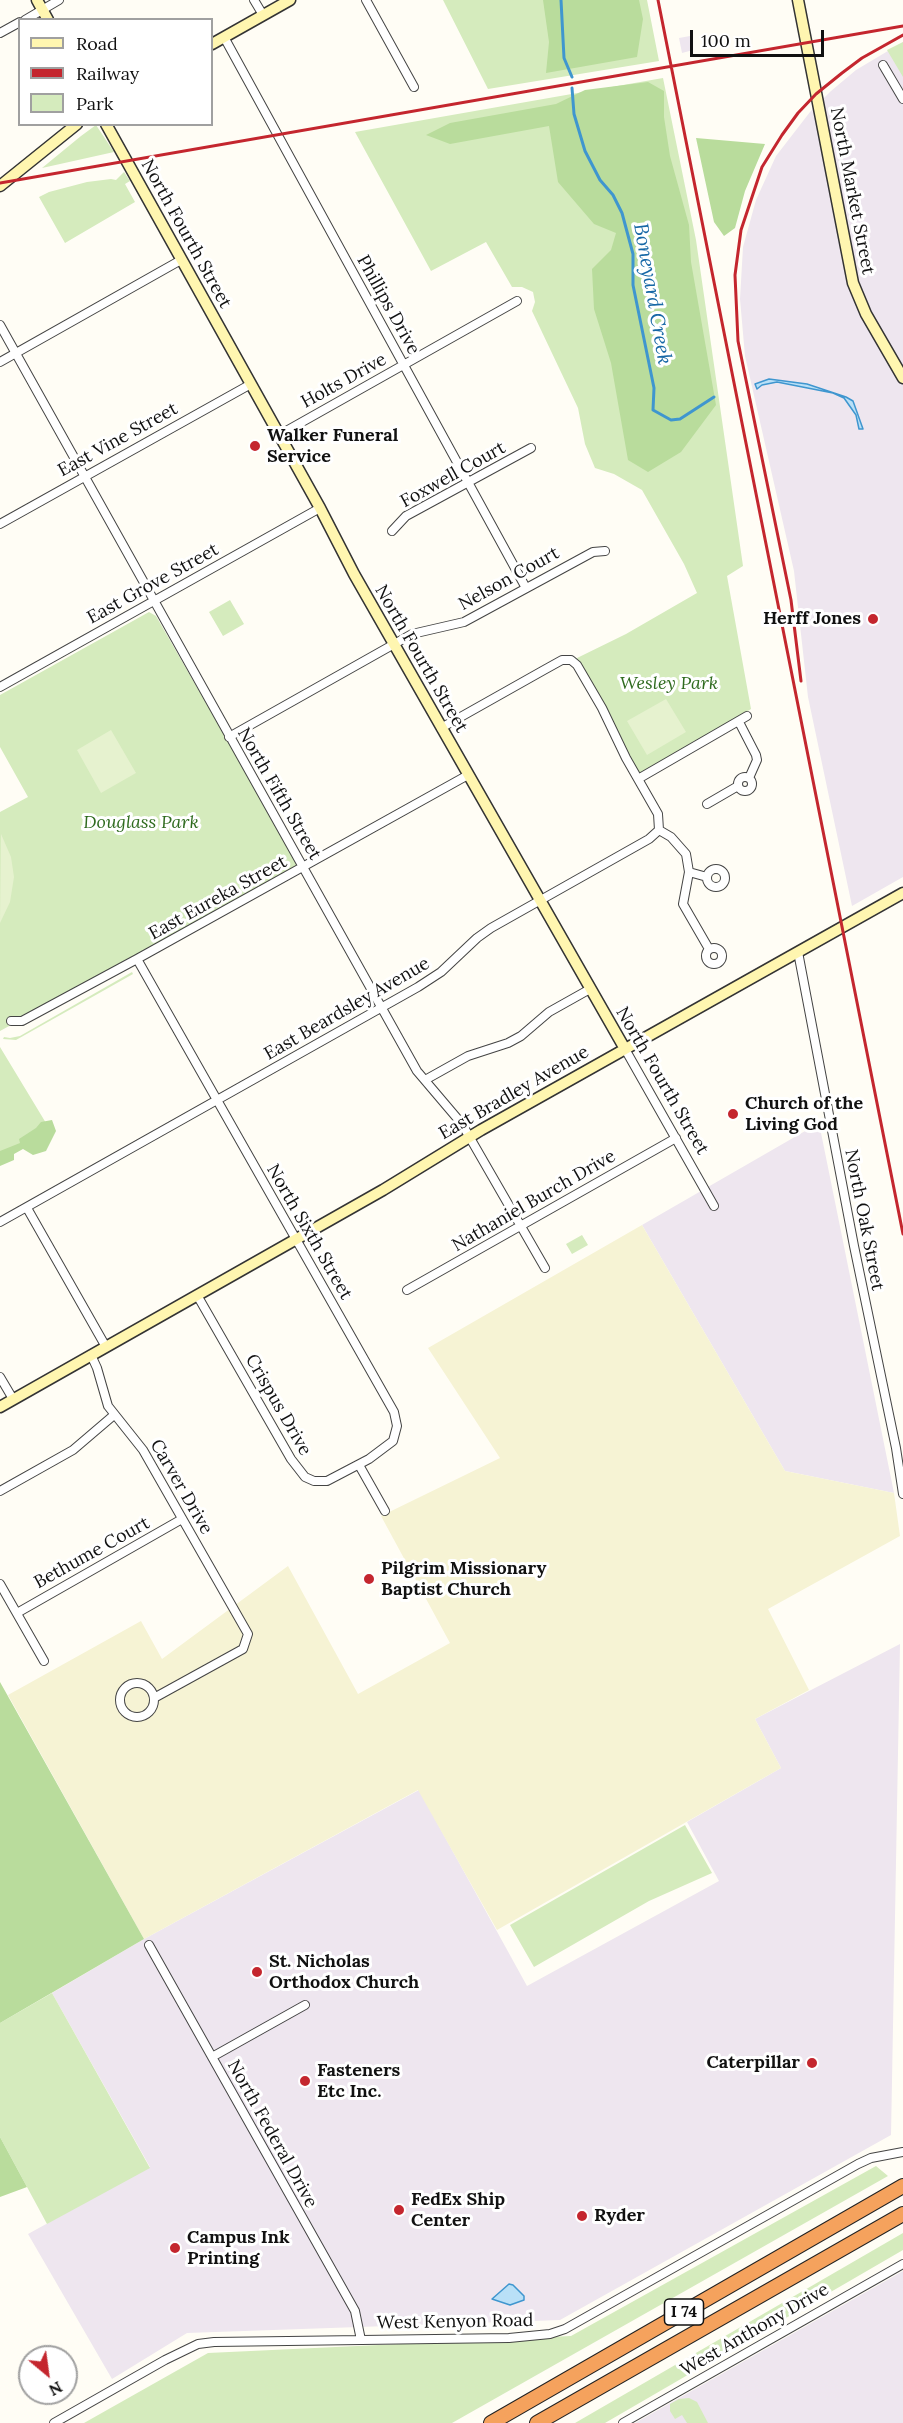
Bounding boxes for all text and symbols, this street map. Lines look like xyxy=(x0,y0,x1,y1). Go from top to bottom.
legend xyxy=(18,18,213,126)
scale bar xyxy=(693,18,826,56)
text: 100 m xyxy=(701,29,751,52)
text: Road xyxy=(76,32,118,55)
text: Railway xyxy=(76,62,139,85)
text: Park xyxy=(76,92,113,115)
street label: North Market Street xyxy=(825,106,879,276)
street label: North Fourth Street xyxy=(136,156,236,312)
water label: Boneyard Creek xyxy=(628,221,676,367)
street label: Phillips Drive xyxy=(352,252,424,358)
street label: Holts Drive xyxy=(298,349,390,413)
street label: East Vine Street xyxy=(54,398,182,482)
place label: Walker Funeral Service xyxy=(267,425,398,468)
street label: Foxwell Court xyxy=(397,437,509,513)
marker: Walker Funeral Service xyxy=(248,439,262,453)
street label: East Grove Street xyxy=(84,539,222,629)
street label: Nelson Court xyxy=(455,543,563,615)
street label: North Fourth Street xyxy=(370,581,472,737)
place label: Herff Jones xyxy=(763,608,861,630)
marker: Herff Jones xyxy=(866,612,880,626)
park label: Wesley Park xyxy=(620,673,718,695)
street label: North Fifth Street xyxy=(232,724,326,864)
park label: Douglass Park xyxy=(83,812,199,834)
street label: East Eureka Street xyxy=(145,851,291,945)
street label: East Beardsley Avenue xyxy=(260,953,434,1065)
street label: North Fourth Street xyxy=(611,1003,713,1159)
street label: East Bradley Avenue xyxy=(435,1041,593,1145)
place label: Church of the Living God xyxy=(745,1093,863,1136)
marker: Church of the Living God xyxy=(726,1107,740,1121)
street label: Nathaniel Burch Drive xyxy=(449,1145,619,1257)
street label: North Oak Street xyxy=(840,1148,888,1292)
street label: North Sixth Street xyxy=(261,1160,357,1304)
street label: Crispus Drive xyxy=(240,1351,316,1459)
street label: Carver Drive xyxy=(145,1436,217,1538)
street label: Bethume Court xyxy=(31,1512,153,1594)
place label: Pilgrim Missionary Baptist Church xyxy=(381,1558,546,1600)
marker: Pilgrim Missionary Baptist Church xyxy=(362,1572,376,1586)
place label: St. Nicholas Orthodox Church xyxy=(269,1951,419,1994)
marker: St. Nicholas Orthodox Church xyxy=(250,1965,264,1979)
place label: Caterpillar xyxy=(706,2052,800,2074)
street label: North Federal Drive xyxy=(222,2056,322,2212)
marker: Caterpillar xyxy=(805,2056,819,2070)
place label: Fasteners Etc Inc. xyxy=(317,2060,400,2102)
marker: Fasteners Etc Inc. xyxy=(298,2074,312,2088)
place label: FedEx Ship Center xyxy=(411,2189,505,2232)
marker: FedEx Ship Center xyxy=(392,2203,406,2217)
place label: Ryder xyxy=(594,2205,645,2227)
marker: Ryder xyxy=(575,2209,589,2223)
place label: Campus Ink Printing xyxy=(187,2227,290,2270)
marker: Campus Ink Printing xyxy=(168,2241,182,2255)
street label: West Anthony Drive xyxy=(677,2279,833,2381)
road number: I 74 xyxy=(664,2299,704,2325)
street label: West Kenyon Road xyxy=(376,2310,534,2334)
north arrow xyxy=(18,2345,78,2405)
text: N xyxy=(45,2377,66,2401)

